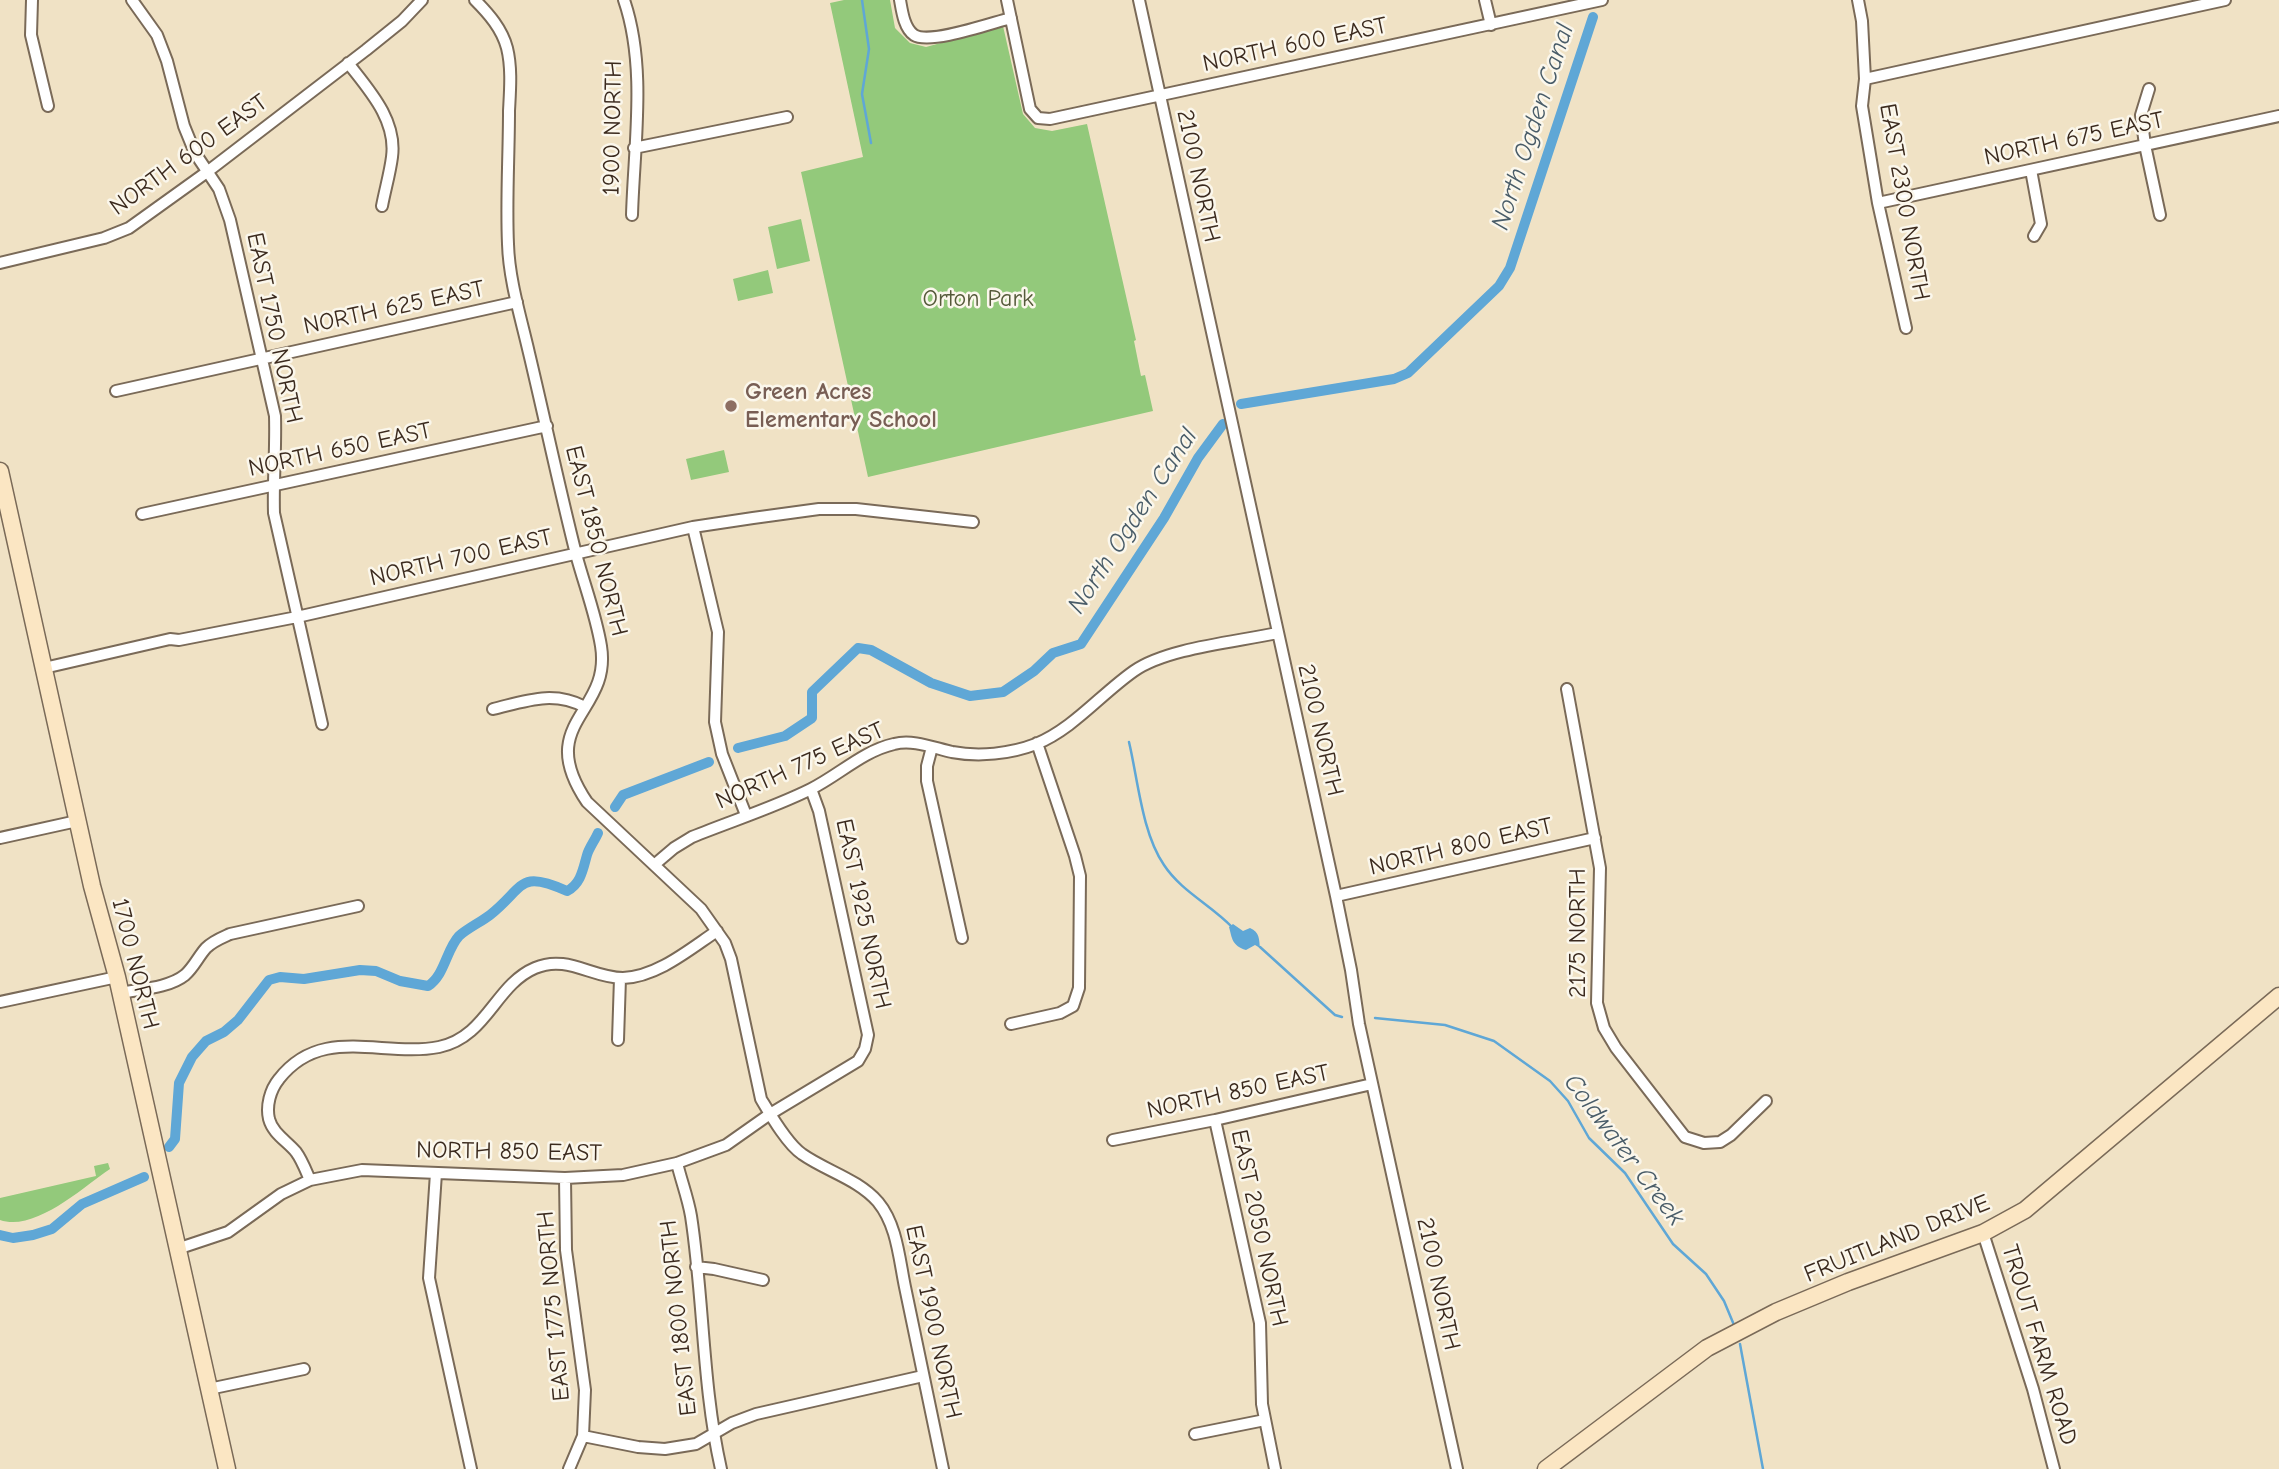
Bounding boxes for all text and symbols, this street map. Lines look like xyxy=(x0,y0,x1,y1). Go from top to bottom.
street label: NORTH 600 EAST xyxy=(1200,11,1390,79)
water label: North Ogden Canal xyxy=(1485,20,1581,234)
street label: 1900 NORTH xyxy=(597,60,629,196)
street label: NORTH 600 EAST xyxy=(105,88,273,222)
street label: EAST 2300 NORTH xyxy=(1872,101,1936,303)
street label: NORTH 675 EAST xyxy=(1982,106,2166,172)
street label: 2100 NORTH xyxy=(1170,107,1226,245)
street label: EAST 1750 NORTH xyxy=(240,230,308,426)
street label: NORTH 625 EAST xyxy=(301,275,487,341)
park label: Orton Park xyxy=(922,285,1034,313)
place label: Green Acres Elementary School xyxy=(745,378,937,434)
marker: Green Acres Elementary School xyxy=(723,398,739,414)
street label: NORTH 650 EAST xyxy=(246,417,434,483)
water label: North Ogden Canal xyxy=(1061,422,1205,620)
street label: EAST 1850 NORTH xyxy=(558,443,634,639)
street label: NORTH 700 EAST xyxy=(367,523,555,593)
street label: 2100 NORTH xyxy=(1291,661,1349,799)
street label: NORTH 775 EAST xyxy=(711,716,889,816)
street label: NORTH 800 EAST xyxy=(1367,812,1555,882)
street label: EAST 1925 NORTH xyxy=(829,816,897,1012)
street label: 2175 NORTH xyxy=(1564,868,1592,998)
street label: 1700 NORTH xyxy=(105,896,165,1032)
street label: NORTH 850 EAST xyxy=(1144,1059,1332,1125)
water label: Coldwater Creek xyxy=(1557,1068,1691,1232)
street label: EAST 2050 NORTH xyxy=(1224,1127,1294,1329)
street label: NORTH 850 EAST xyxy=(416,1136,602,1168)
street label: FRUITLAND DRIVE xyxy=(1800,1189,1994,1289)
street label: EAST 1775 NORTH xyxy=(531,1210,577,1402)
street label: 2100 NORTH xyxy=(1410,1215,1466,1353)
street label: EAST 1800 NORTH xyxy=(654,1219,704,1417)
street label: EAST 1900 NORTH xyxy=(898,1223,968,1421)
street label: TROUT FARM ROAD xyxy=(1995,1241,2083,1449)

